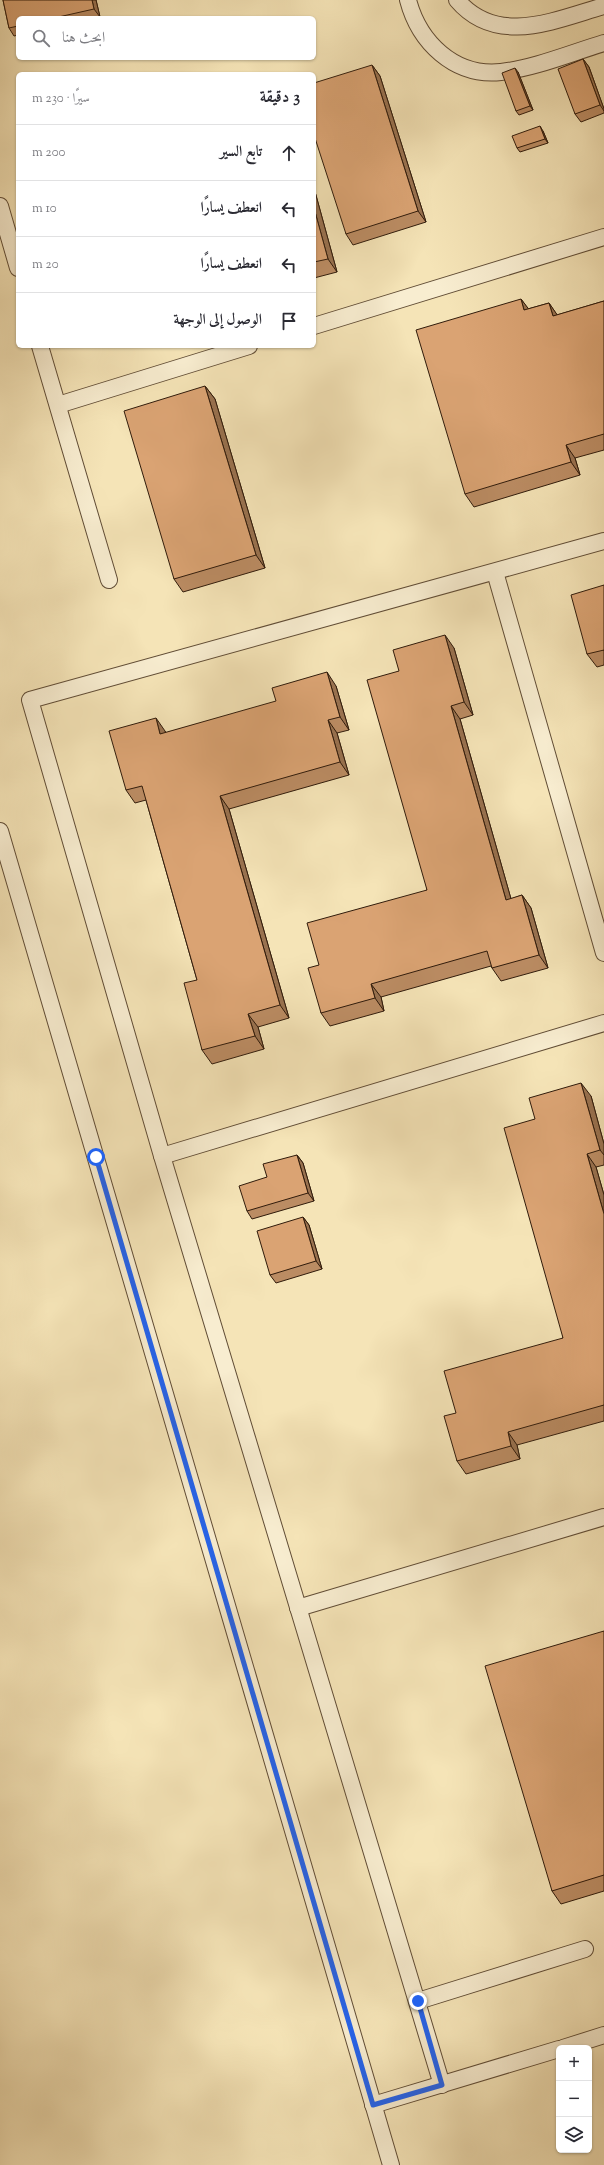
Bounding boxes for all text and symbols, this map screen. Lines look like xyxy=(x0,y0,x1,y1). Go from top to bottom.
search box xyxy=(16,16,316,60)
icon: search xyxy=(30,27,52,49)
text: ابحث هنا xyxy=(62,28,105,49)
text: 3 دقيقة xyxy=(260,86,300,110)
text: سيرًا · 230 m xyxy=(32,90,90,108)
text: تابع السير xyxy=(220,142,262,163)
icon: ahead xyxy=(278,142,300,164)
text: 200 m xyxy=(32,144,65,162)
text: انعطف يسارًا xyxy=(201,198,262,219)
icon: left xyxy=(278,198,300,220)
text: 10 m xyxy=(32,200,57,218)
text: انعطف يسارًا xyxy=(201,254,262,275)
icon: left xyxy=(278,254,300,276)
text: 20 m xyxy=(32,256,59,274)
text: الوصول إلى الوجهة xyxy=(173,310,262,331)
icon: arrive xyxy=(278,310,300,332)
route start xyxy=(87,1148,105,1166)
route end xyxy=(409,1992,427,2010)
map controls xyxy=(556,2045,592,2153)
button: + xyxy=(556,2045,592,2081)
button: − xyxy=(556,2081,592,2117)
button: layers xyxy=(556,2117,592,2153)

